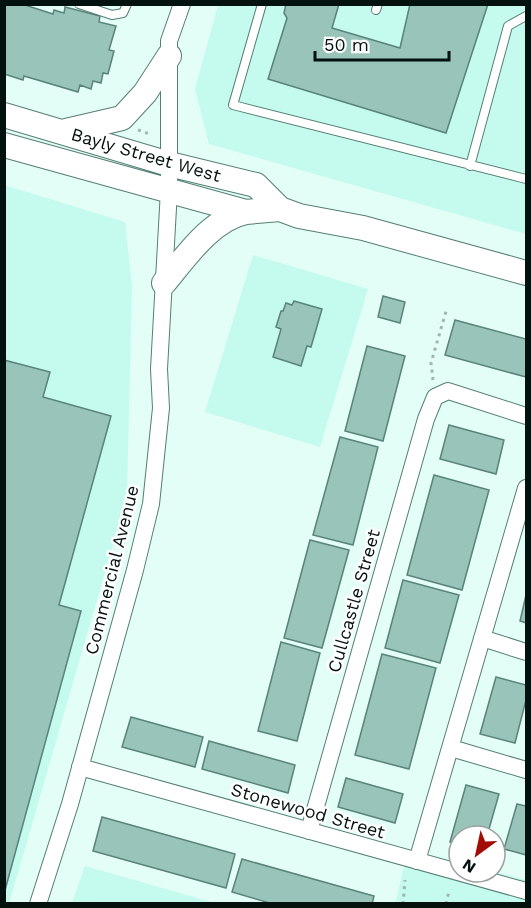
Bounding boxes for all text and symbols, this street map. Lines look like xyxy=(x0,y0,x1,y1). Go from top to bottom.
scale bar xyxy=(315,24,448,62)
text: 50 m xyxy=(324,34,369,55)
street label: Bayly Street West xyxy=(69,123,224,186)
street label: Commercial Avenue xyxy=(80,483,143,657)
street label: Cullcastle Street xyxy=(323,526,384,675)
street label: Stonewood Street xyxy=(229,778,388,843)
north arrow xyxy=(447,824,507,884)
text: N xyxy=(459,855,479,877)

